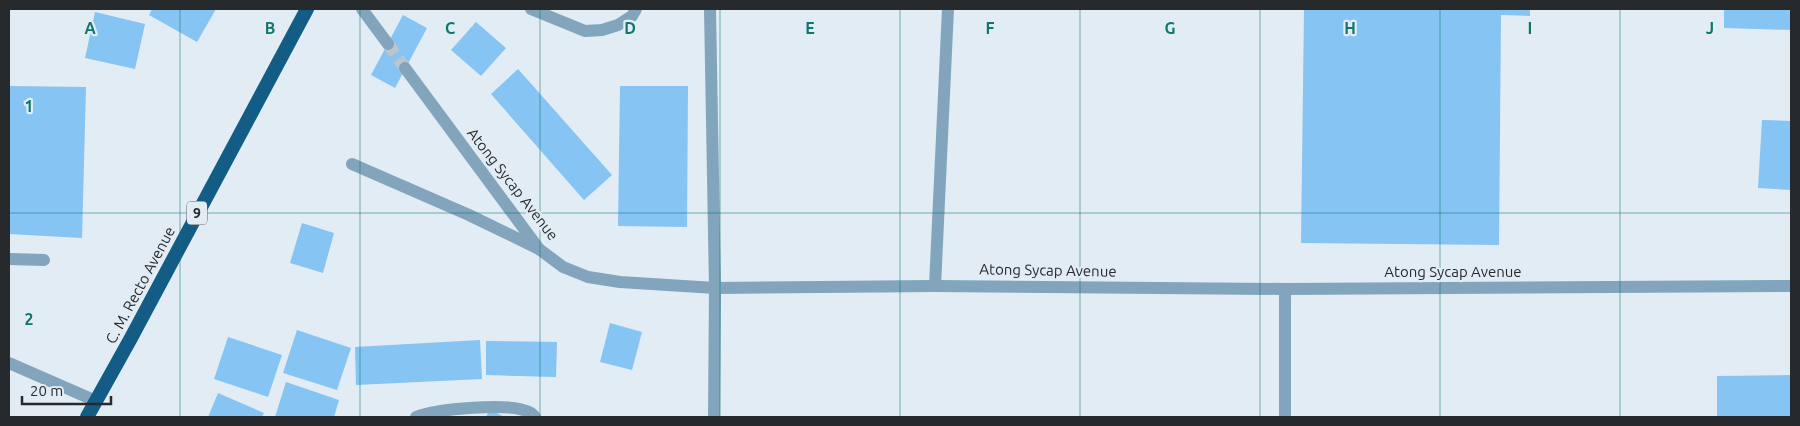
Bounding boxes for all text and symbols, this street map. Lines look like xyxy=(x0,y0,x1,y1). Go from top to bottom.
text: A xyxy=(84,19,96,37)
text: B xyxy=(265,19,275,37)
text: C xyxy=(445,19,455,37)
text: D xyxy=(624,19,636,37)
text: E xyxy=(805,19,815,37)
text: F xyxy=(986,19,995,37)
text: G xyxy=(1164,19,1176,37)
text: H xyxy=(1344,19,1356,37)
text: I xyxy=(1528,19,1532,37)
text: J xyxy=(1706,19,1714,37)
text: 1 xyxy=(24,97,34,115)
street label: Atong Sycap Avenue xyxy=(464,125,562,243)
road number: 9 xyxy=(187,202,207,224)
street label: C. M. Recto Avenue xyxy=(102,224,178,346)
street label: Atong Sycap Avenue xyxy=(979,260,1117,280)
street label: Atong Sycap Avenue xyxy=(1384,263,1522,280)
text: 2 xyxy=(24,310,34,328)
scale bar xyxy=(22,374,111,406)
text: 20 m xyxy=(30,382,63,399)

